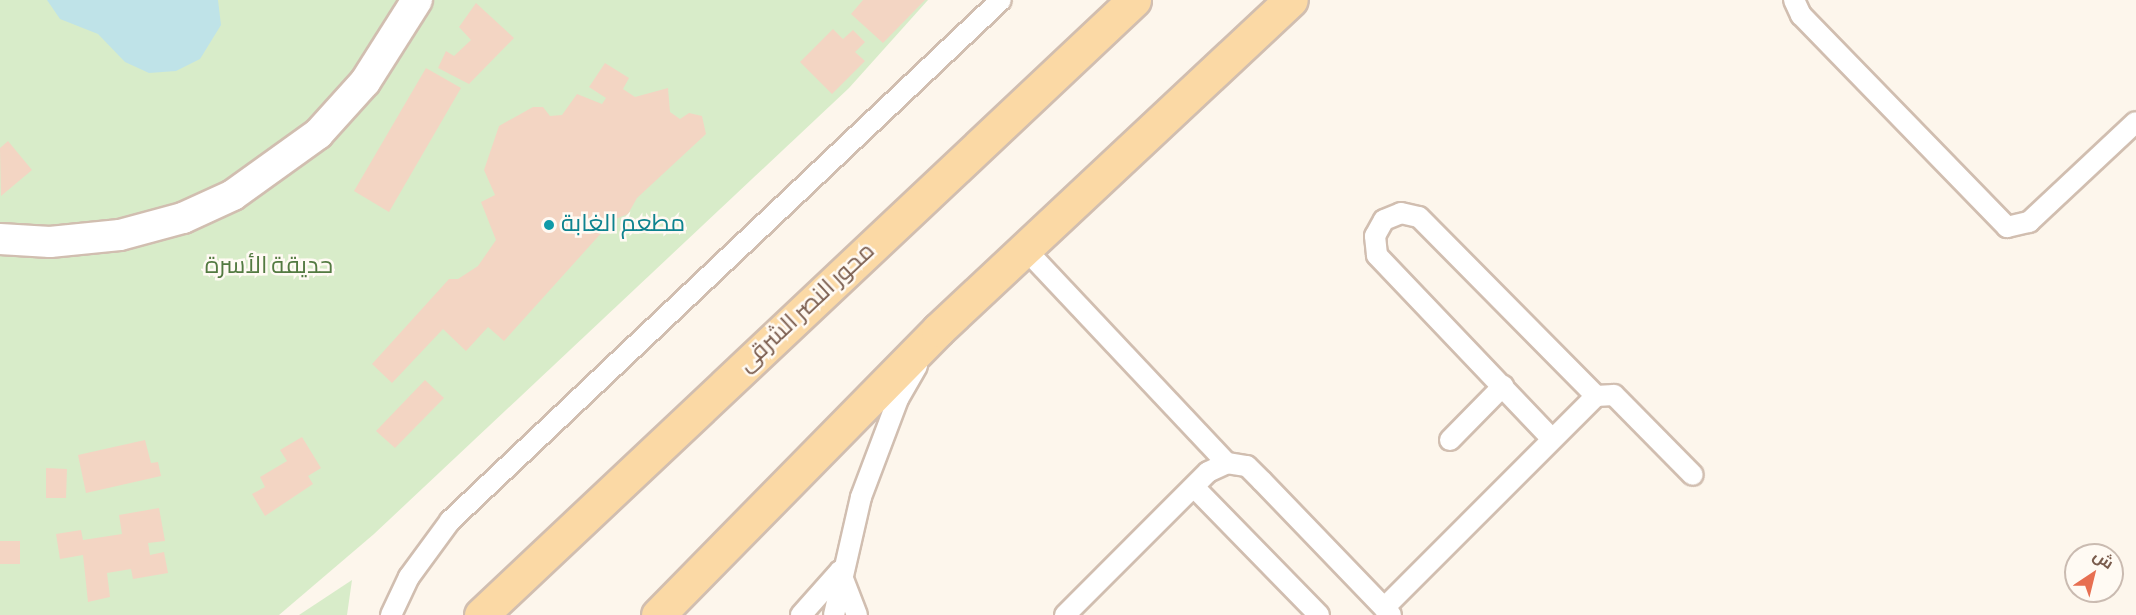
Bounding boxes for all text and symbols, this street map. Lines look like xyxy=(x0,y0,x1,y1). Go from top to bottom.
place label: مطعم الغابة xyxy=(561,211,685,239)
marker: مطعم الغابة xyxy=(542,218,556,232)
street label: محور النصر الشرقى xyxy=(733,237,881,379)
park label: حديقة الأسرة xyxy=(205,253,333,281)
north arrow xyxy=(2064,543,2124,603)
text: ش xyxy=(2090,547,2116,572)

